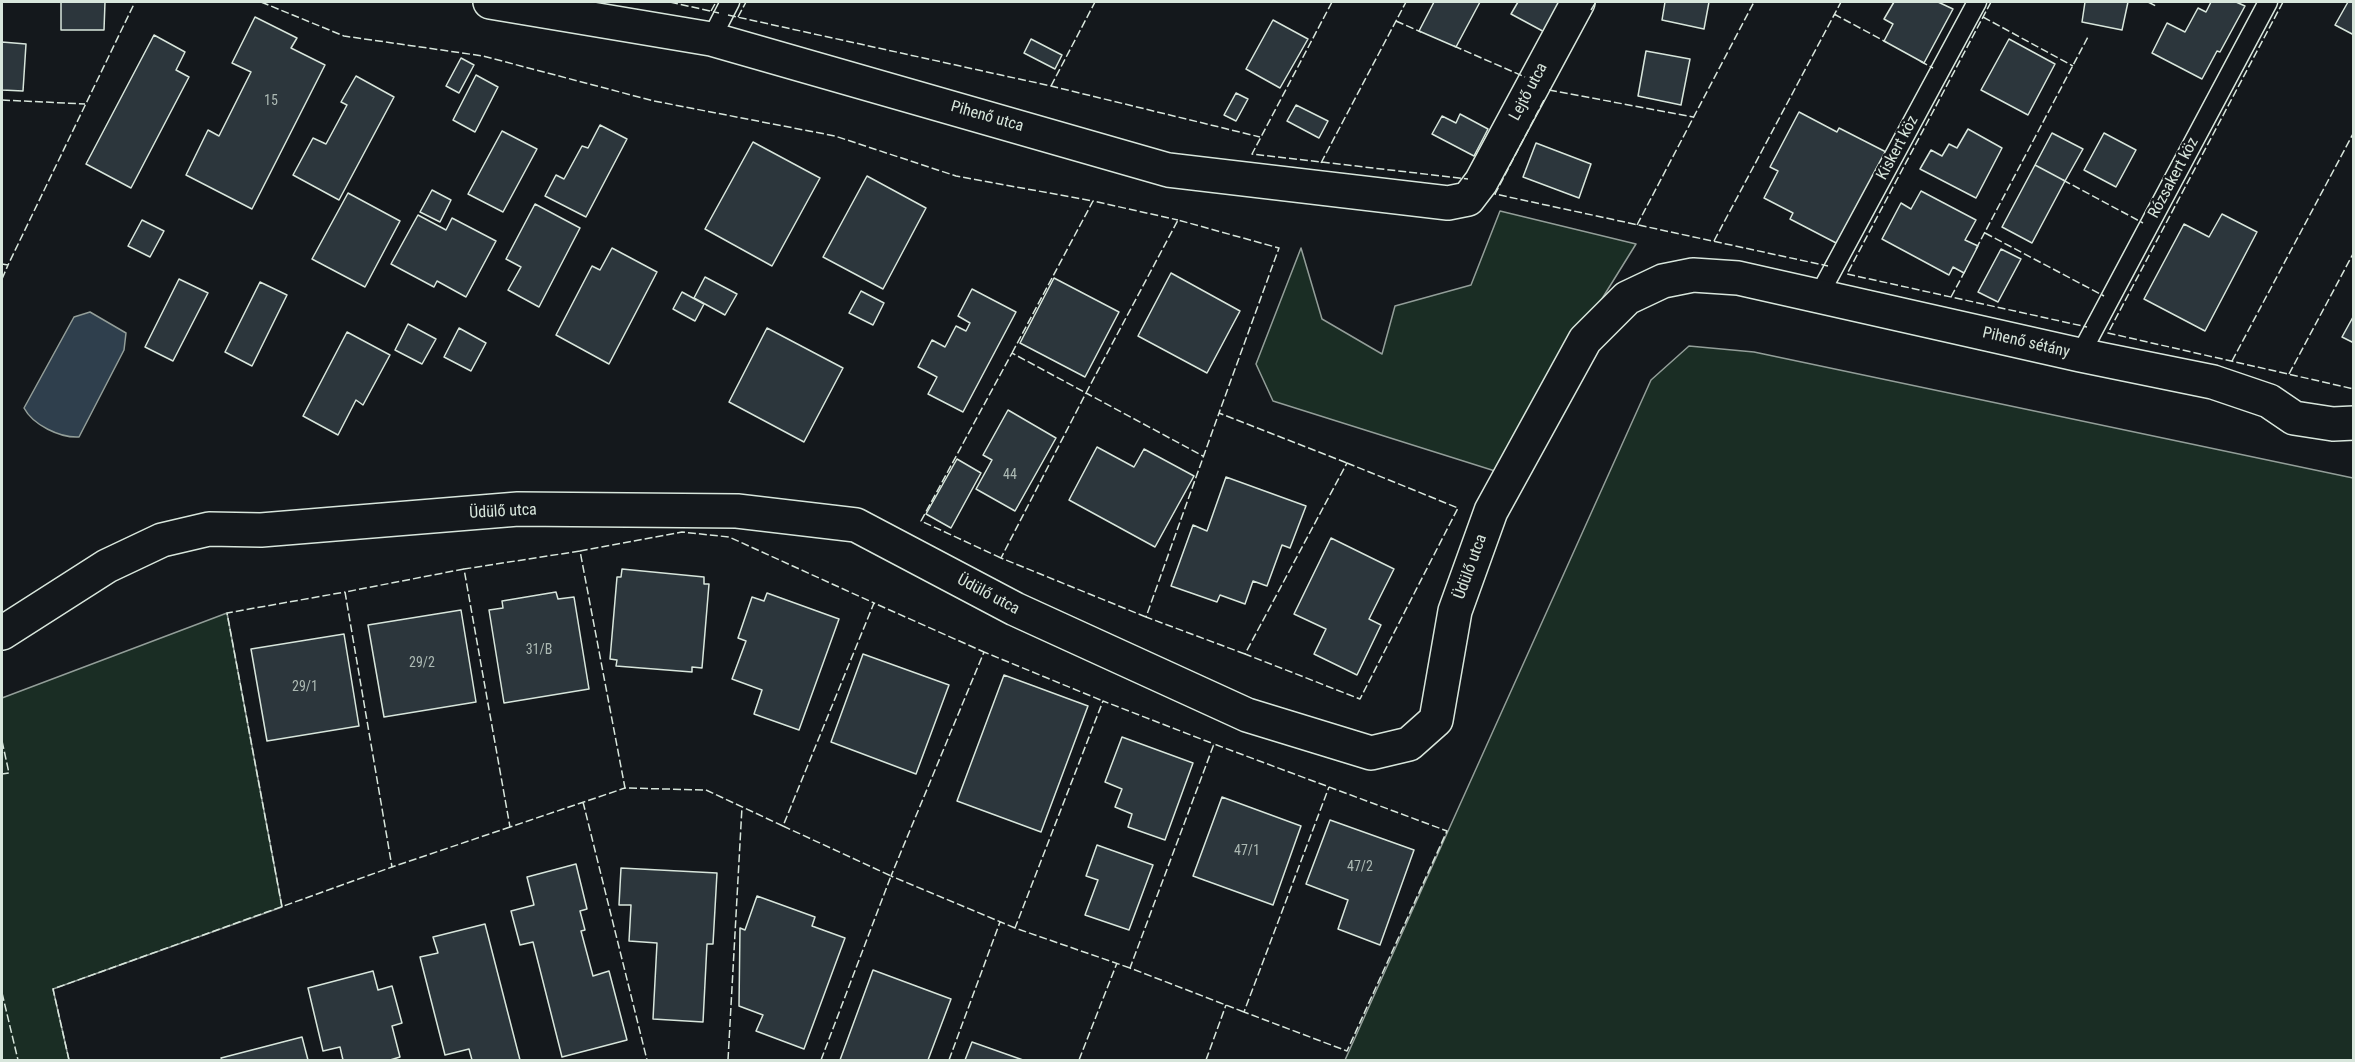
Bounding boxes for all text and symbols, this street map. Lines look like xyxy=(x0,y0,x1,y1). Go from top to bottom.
street label: Lejtő utca xyxy=(1506,60,1552,124)
house number: 15 xyxy=(264,93,278,109)
street label: Pihenő utca xyxy=(948,97,1026,137)
street label: Kiskert köz xyxy=(1873,113,1923,183)
street label: Rózsakert köz xyxy=(2145,134,2203,222)
street label: Pihenő sétány xyxy=(1981,324,2071,362)
house number: 44 xyxy=(1003,467,1017,483)
street label: Üdülő utca xyxy=(469,501,537,523)
street label: Üdülő utca xyxy=(1450,532,1492,602)
street label: Üdülő utca xyxy=(954,571,1022,619)
house number: 31/B xyxy=(526,642,552,658)
house number: 29/2 xyxy=(409,655,435,671)
house number: 29/1 xyxy=(292,679,318,695)
house number: 47/1 xyxy=(1234,843,1260,859)
house number: 47/2 xyxy=(1347,859,1373,875)

